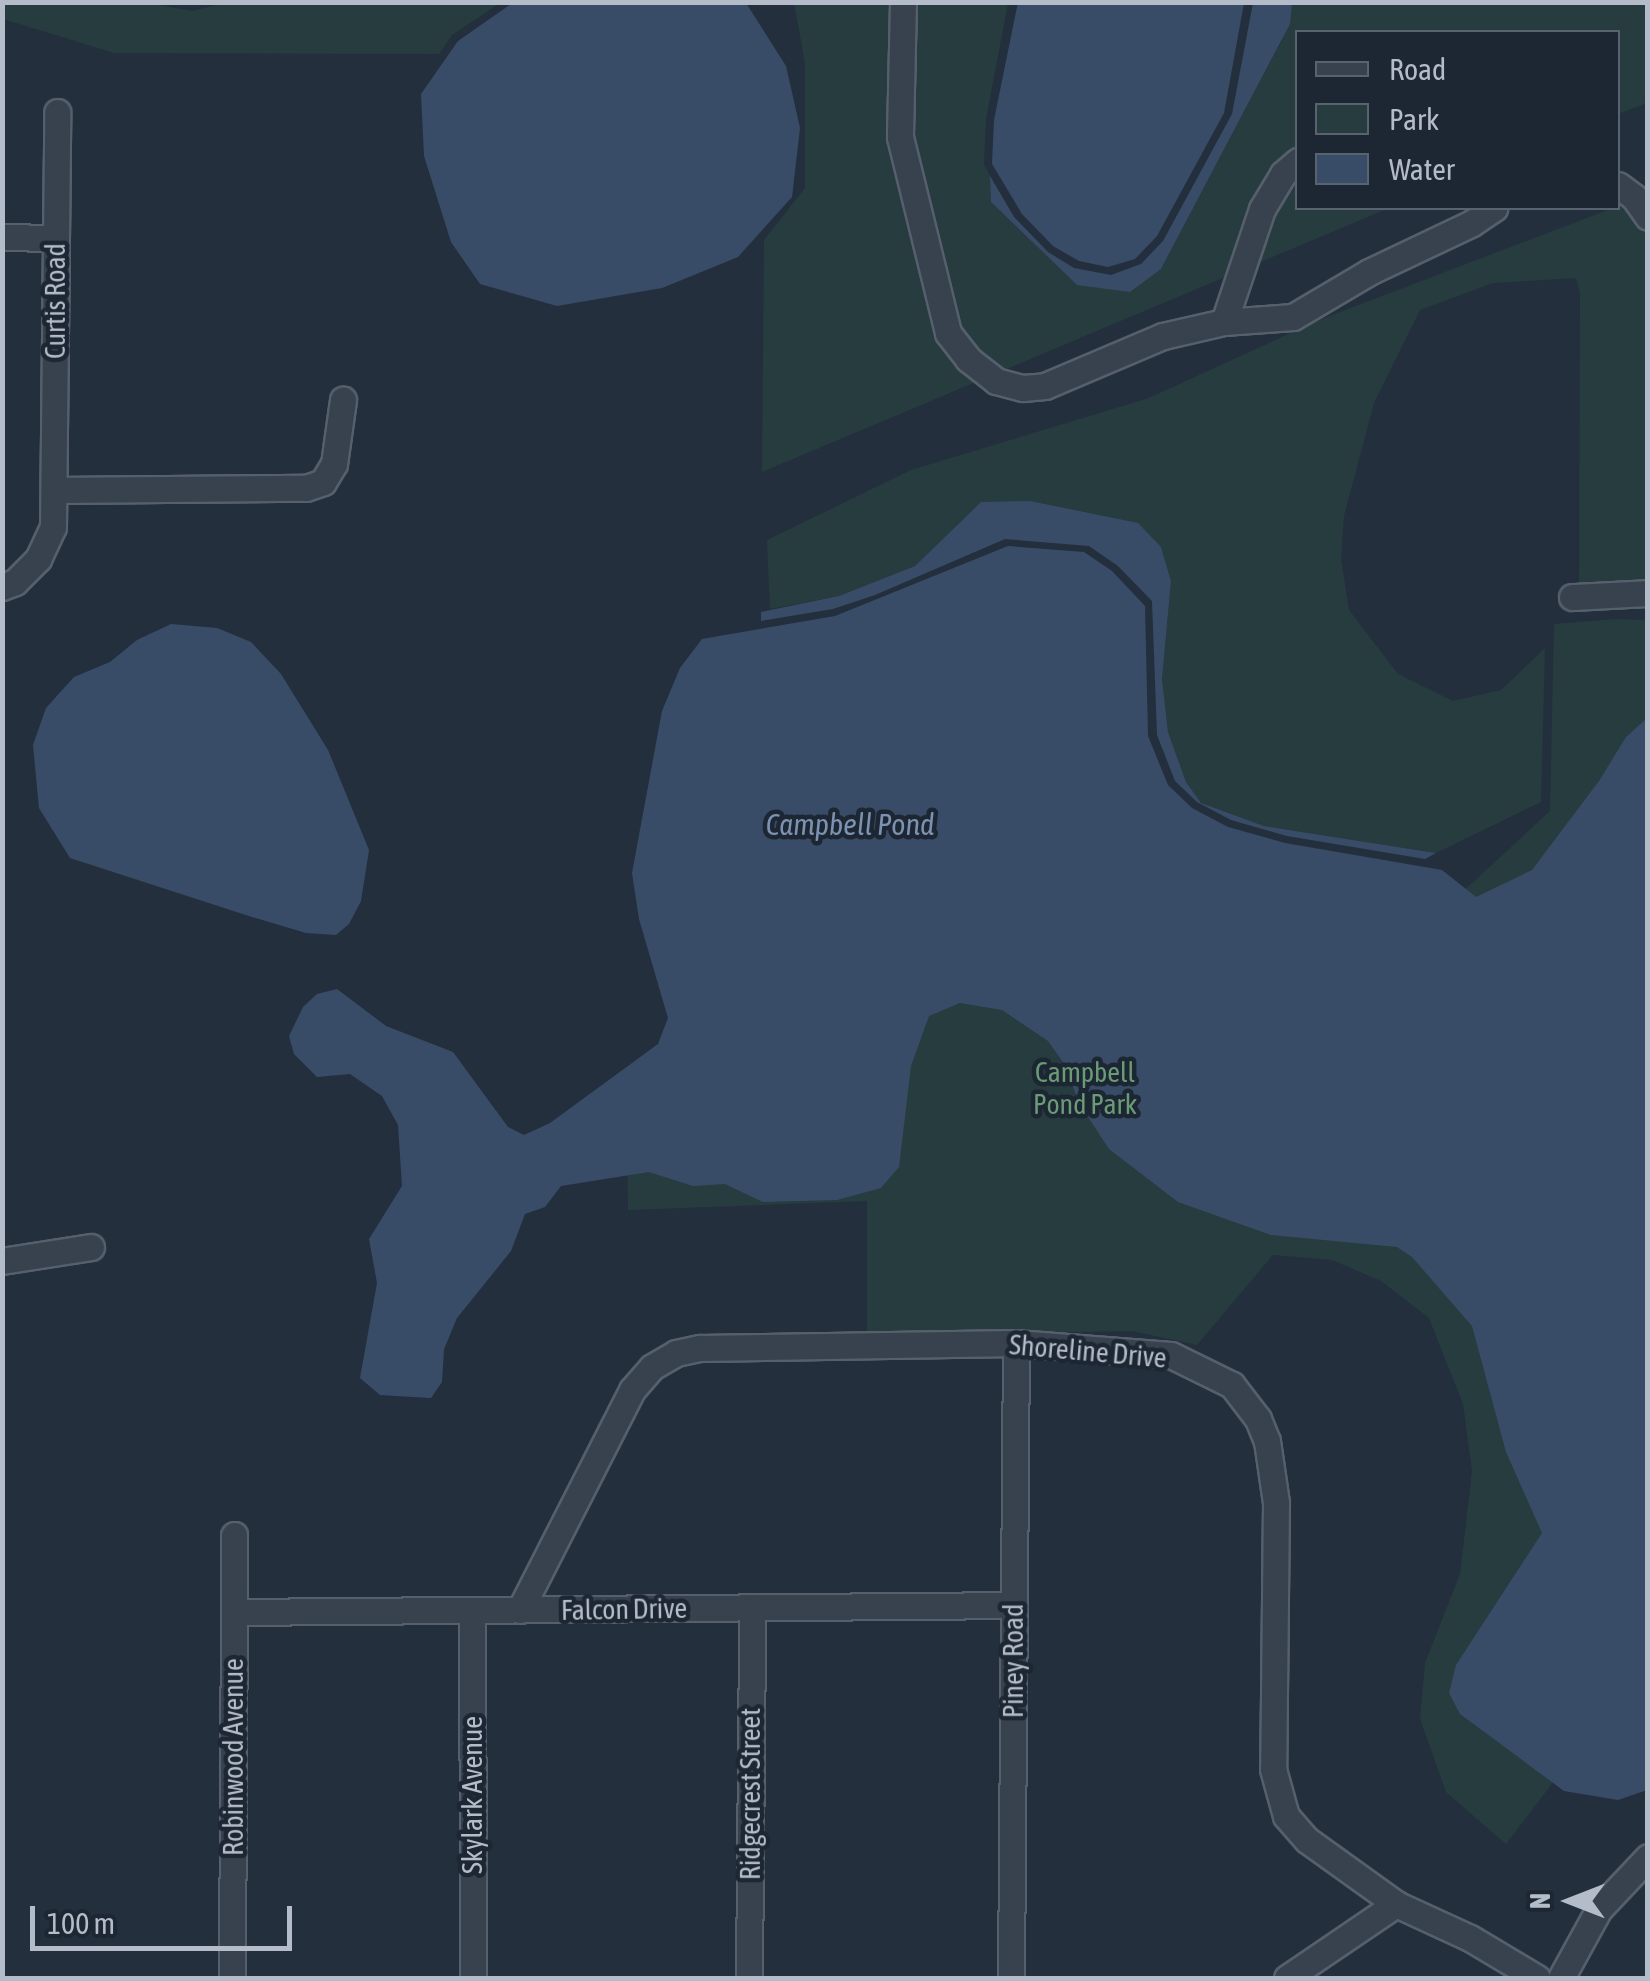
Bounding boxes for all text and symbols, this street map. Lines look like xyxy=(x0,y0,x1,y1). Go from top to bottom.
legend xyxy=(1295,30,1620,210)
text: Road xyxy=(1389,52,1446,86)
text: Park xyxy=(1389,102,1439,136)
text: Water xyxy=(1389,152,1455,186)
street label: Curtis Road xyxy=(38,243,72,359)
water label: Campbell Pond xyxy=(766,806,934,842)
park label: Campbell Pond Park xyxy=(1033,1055,1137,1121)
street label: Shoreline Drive xyxy=(1008,1327,1168,1375)
street label: Falcon Drive xyxy=(561,1591,687,1627)
street label: Piney Road xyxy=(996,1604,1030,1718)
street label: Robinwood Avenue xyxy=(216,1658,250,1856)
street label: Ridgecrest Street xyxy=(733,1708,767,1880)
street label: Skylark Avenue xyxy=(455,1716,489,1874)
north arrow xyxy=(1520,1851,1620,1951)
scale bar xyxy=(35,1886,298,1948)
text: N xyxy=(1524,1893,1556,1909)
text: 100 m xyxy=(47,1906,115,1940)

